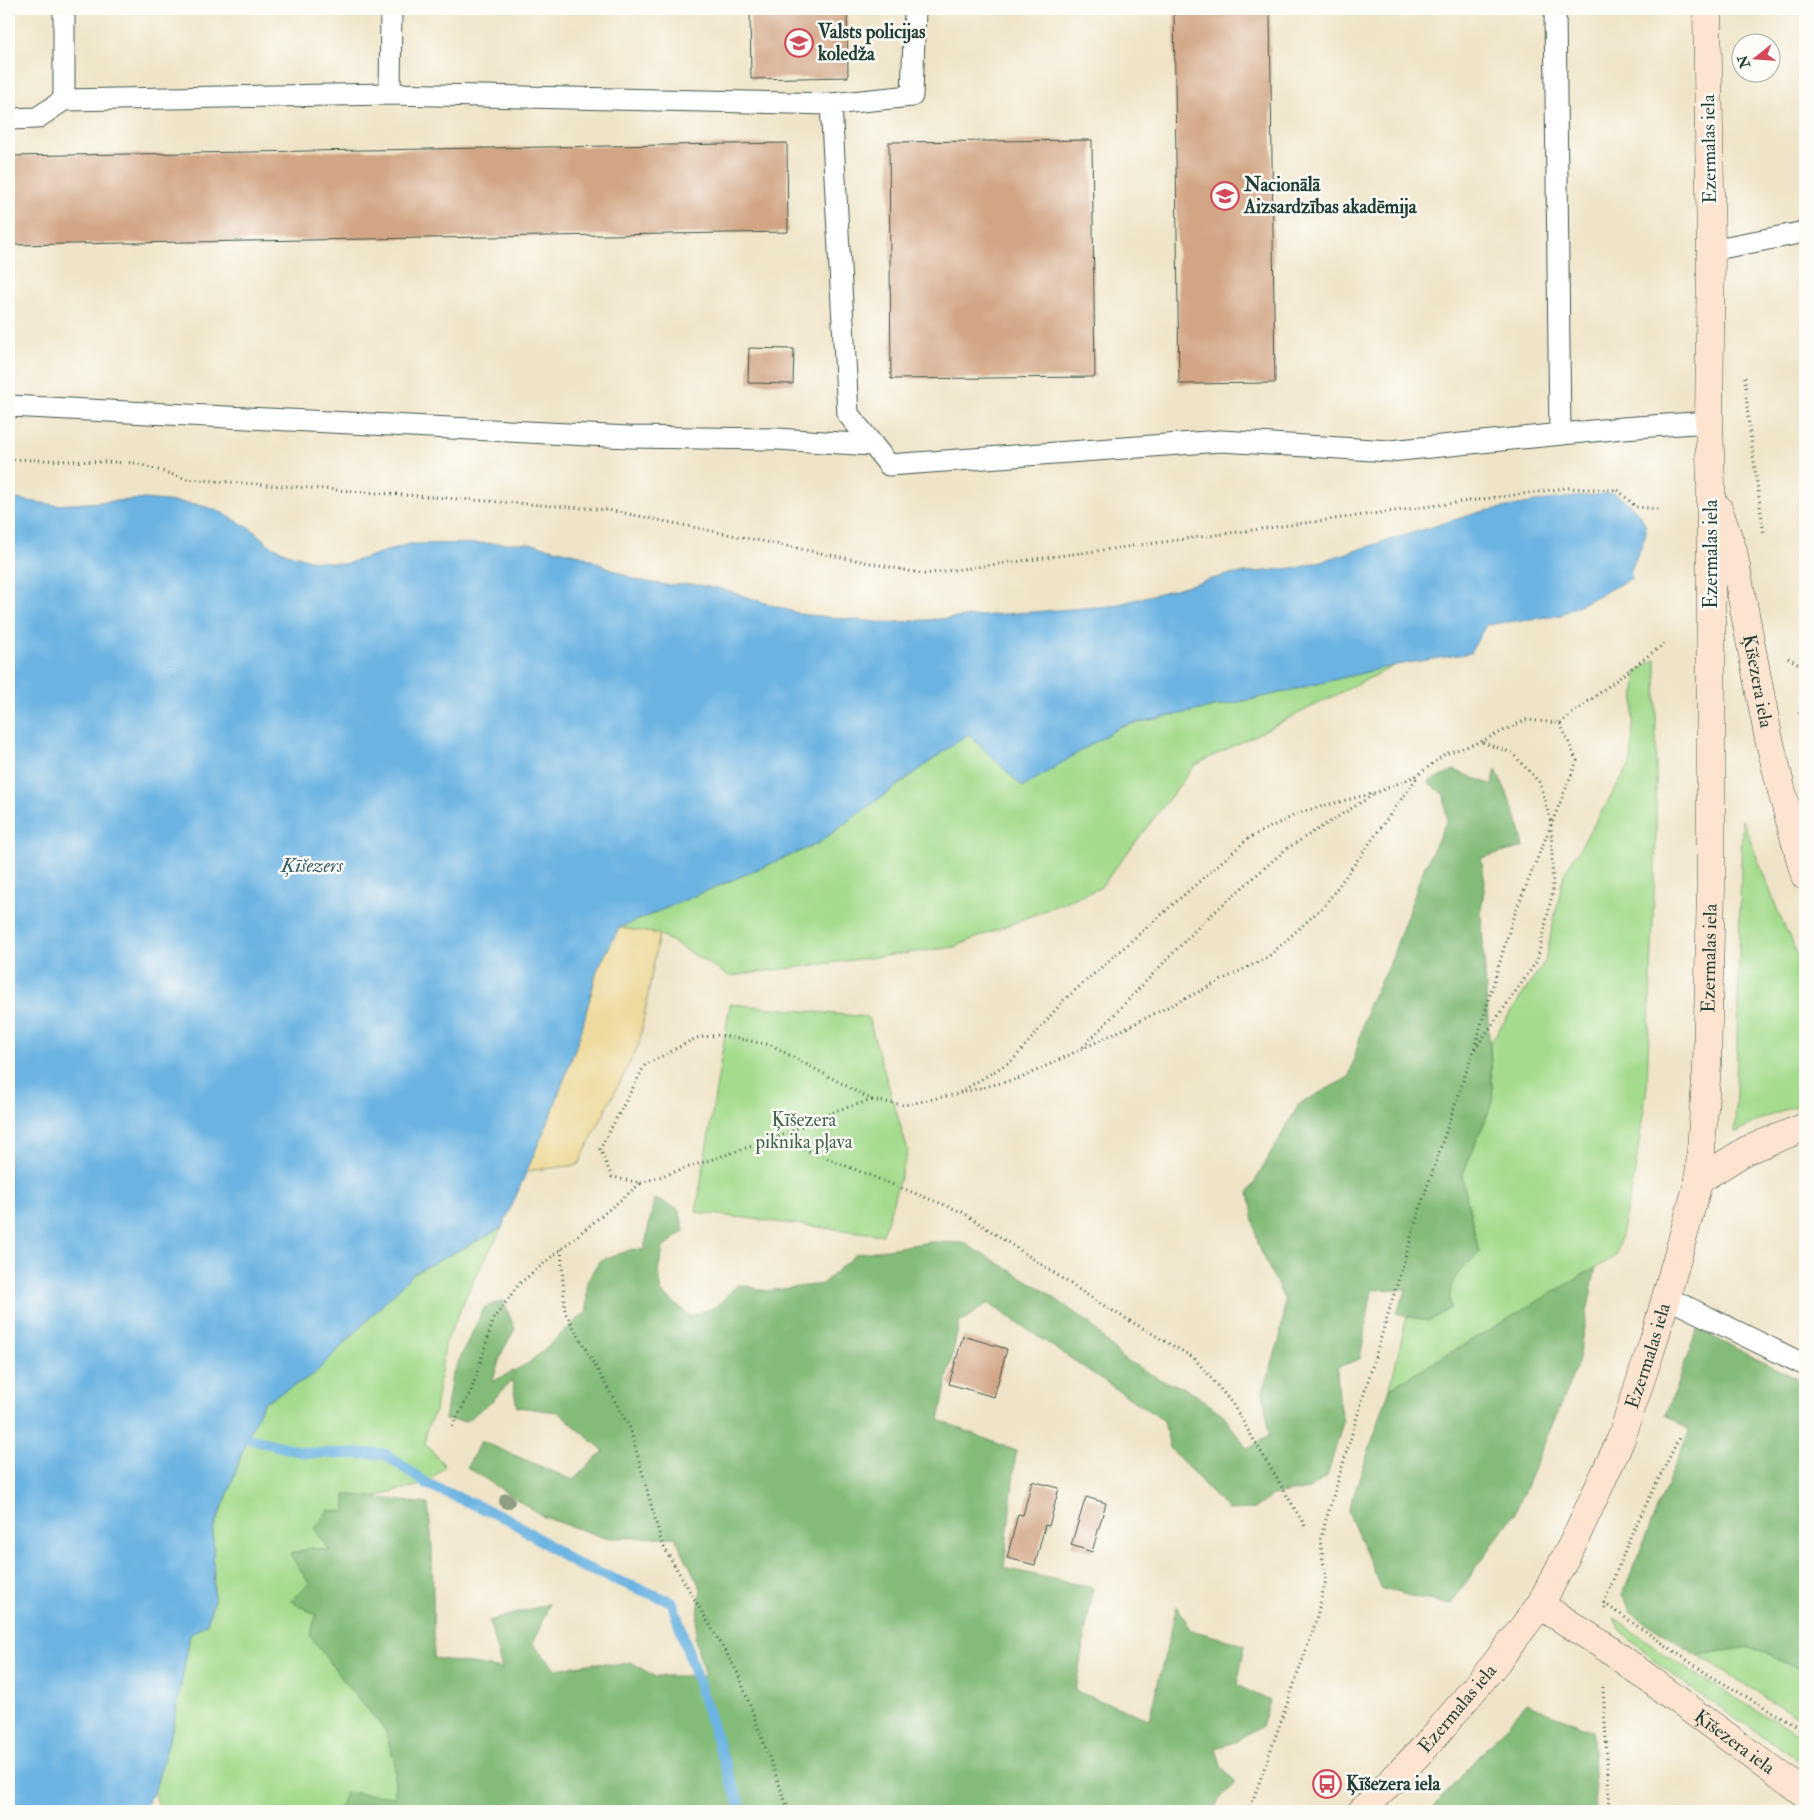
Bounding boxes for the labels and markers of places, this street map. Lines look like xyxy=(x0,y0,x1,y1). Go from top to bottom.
place label: Valsts policijas koledža xyxy=(817,20,926,66)
school or university icon: Valsts policijas koledža xyxy=(784,28,814,58)
place label: Nacionālā Aizsardzības akadēmija xyxy=(1243,173,1418,219)
school or university icon: Nacionālā Aizsardzības akadēmija xyxy=(1210,181,1240,211)
bus stop icon: Ķīšezera iela xyxy=(1312,1769,1342,1799)
place label: Ķīšezera iela xyxy=(1346,1772,1442,1796)

